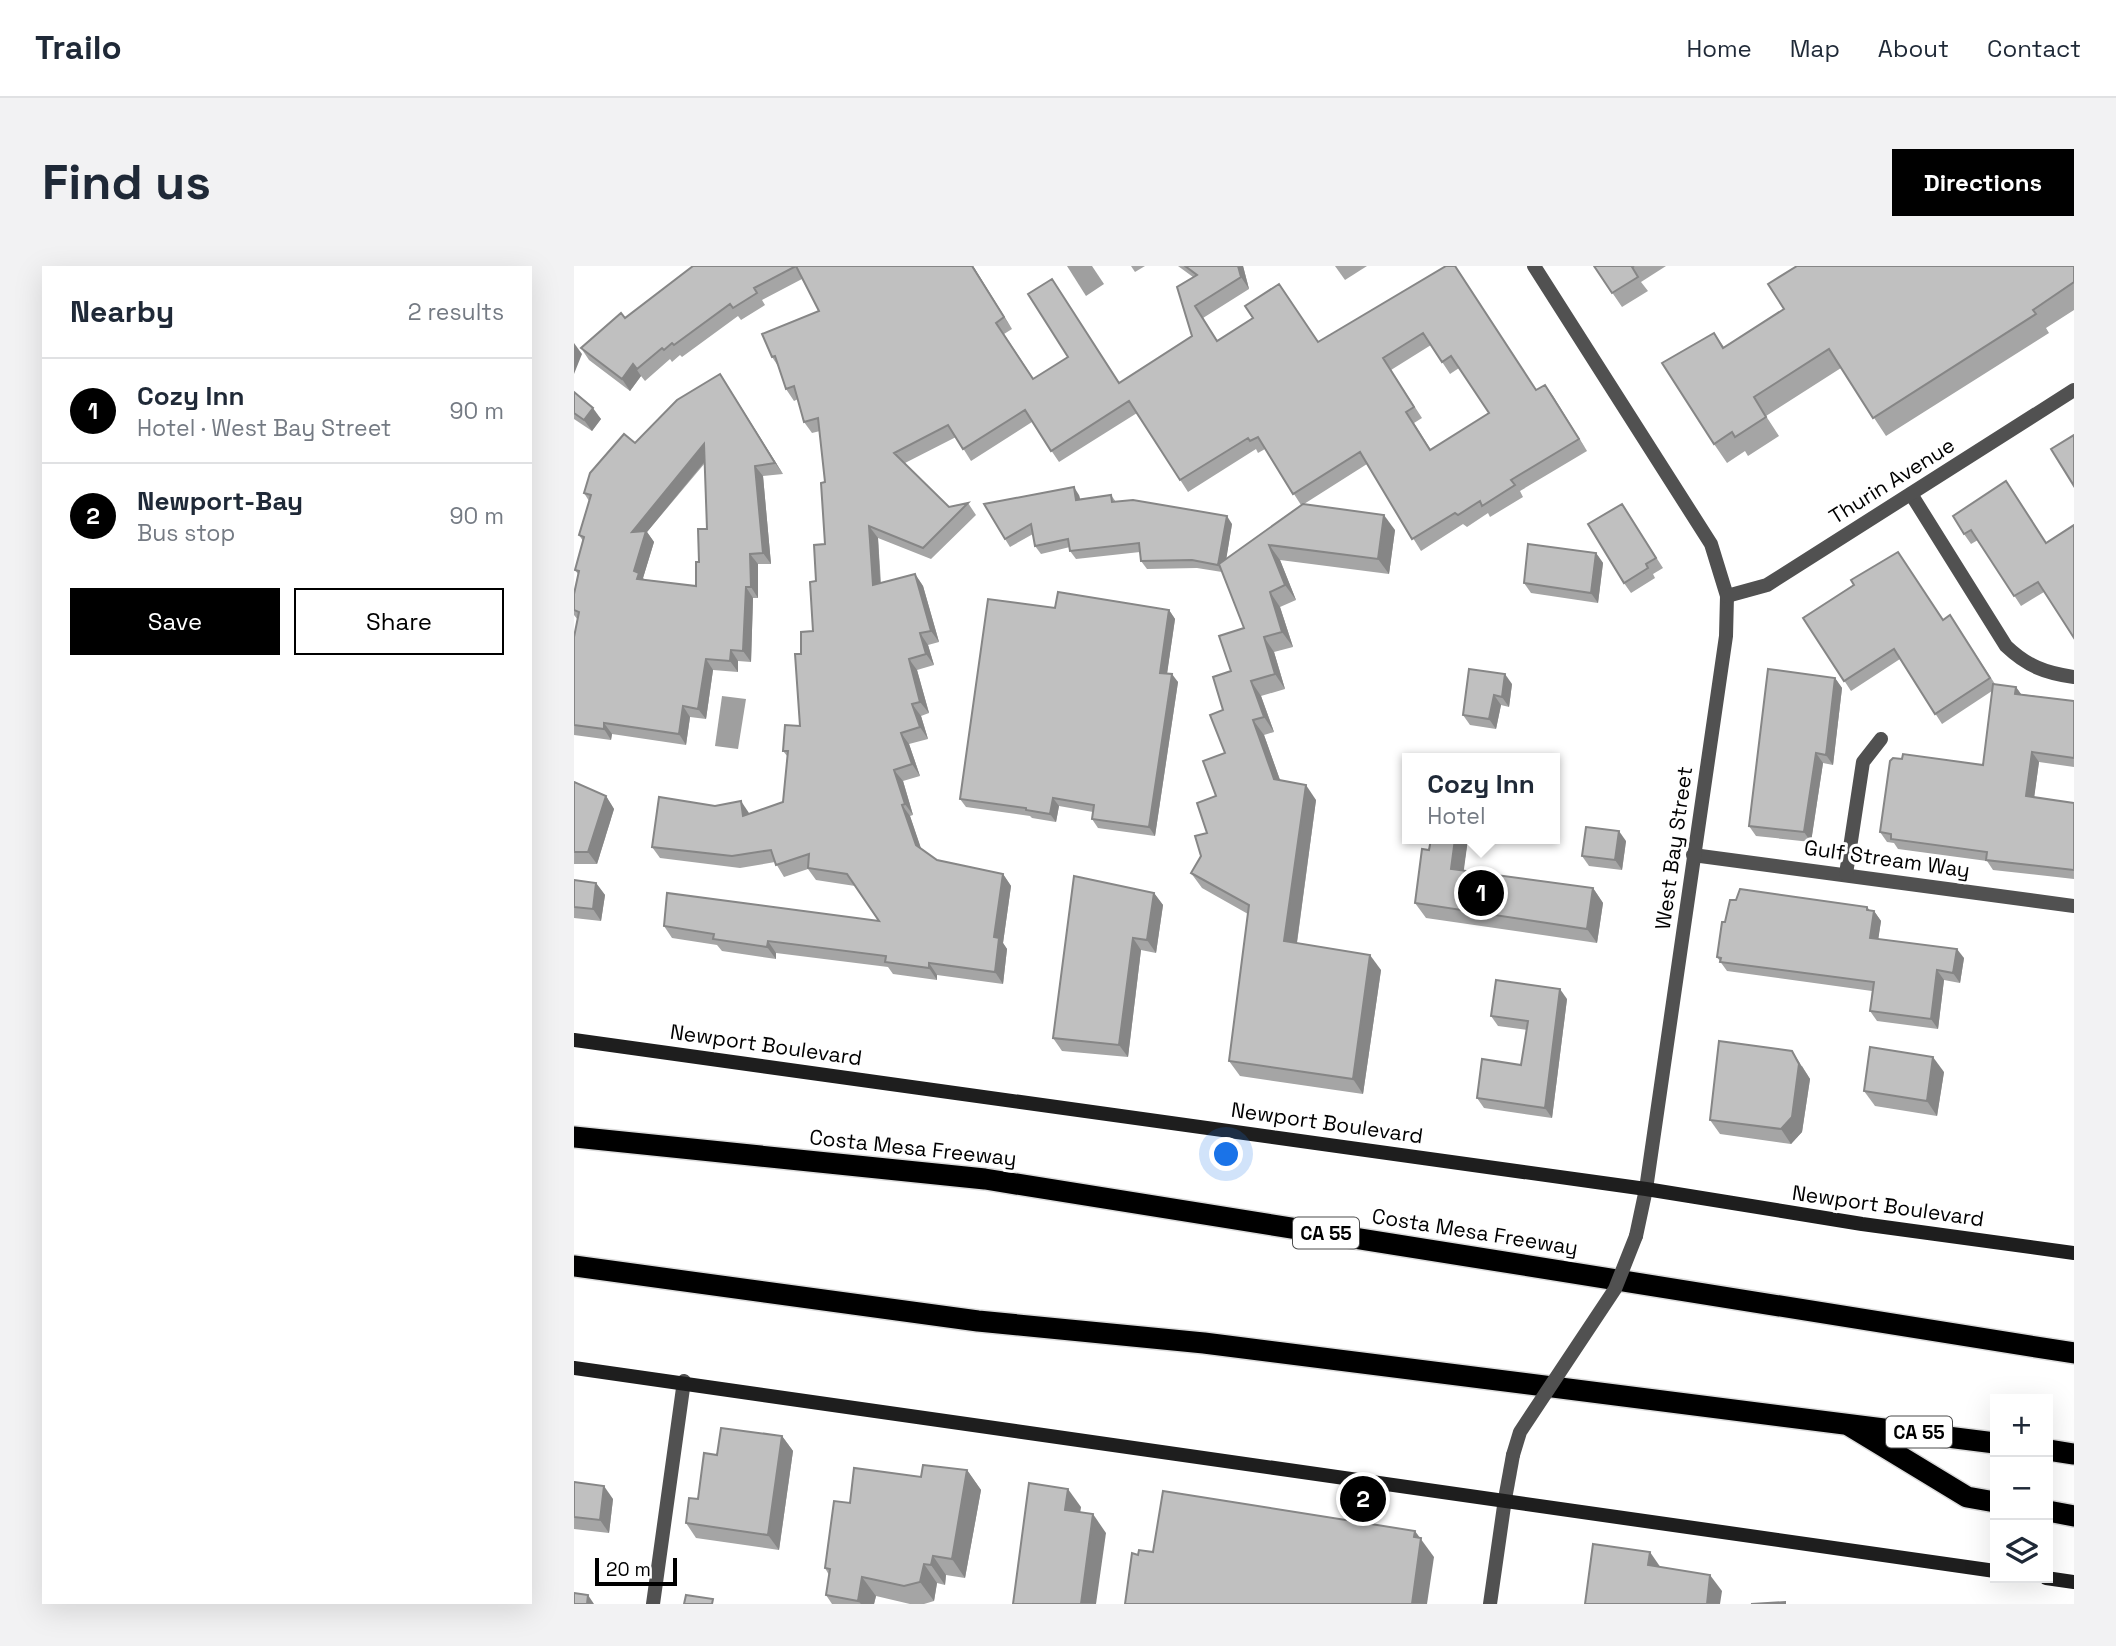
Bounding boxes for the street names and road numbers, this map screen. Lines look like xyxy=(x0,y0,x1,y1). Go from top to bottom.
street label: Thurin Avenue xyxy=(1824,431,1960,530)
street label: West Bay Street xyxy=(1649,765,1698,931)
street label: Gulf Stream Way xyxy=(1802,833,1972,884)
street label: Newport Boulevard xyxy=(668,1018,864,1071)
street label: Newport Boulevard xyxy=(1229,1096,1425,1149)
street label: Costa Mesa Freeway xyxy=(808,1123,1018,1172)
street label: Newport Boulevard xyxy=(1790,1179,1986,1232)
street label: Costa Mesa Freeway xyxy=(1370,1202,1580,1261)
road number: CA 55 xyxy=(1293,1217,1359,1248)
road number: CA 55 xyxy=(1886,1416,1952,1448)

